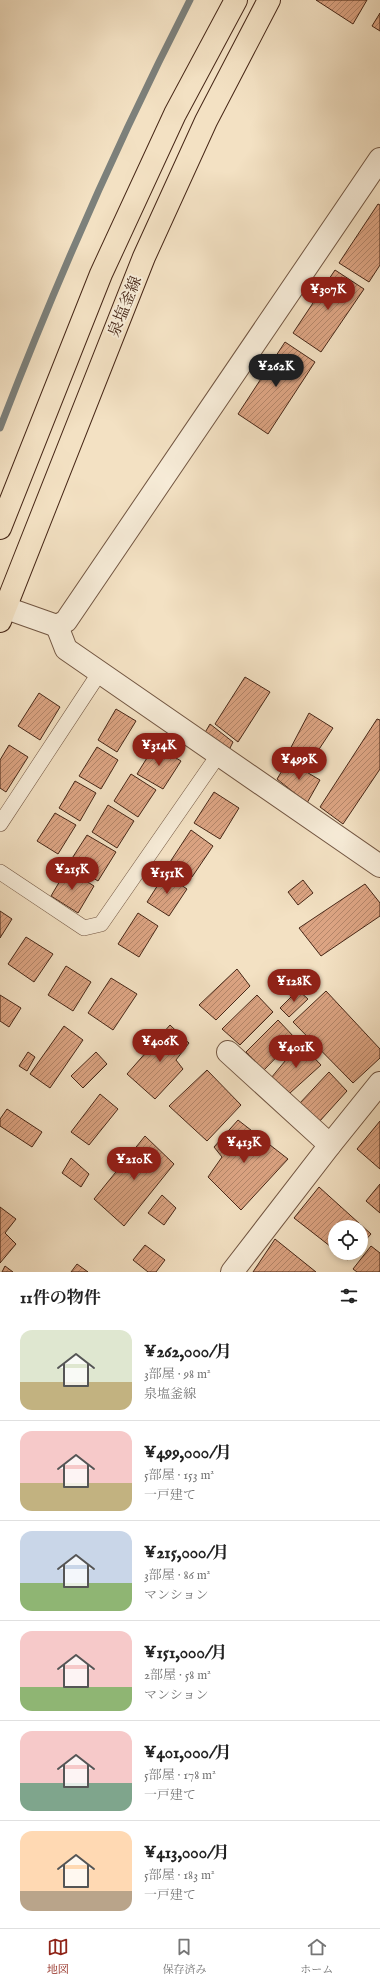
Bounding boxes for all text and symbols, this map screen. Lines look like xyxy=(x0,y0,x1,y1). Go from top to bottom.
street label: 泉塩釜線 xyxy=(105,273,147,340)
pin: ¥307K xyxy=(300,277,356,311)
text: ¥307K xyxy=(310,281,346,298)
pin: ¥262K xyxy=(248,354,304,388)
text: ¥262K xyxy=(258,358,294,375)
pin: ¥314K xyxy=(131,733,187,767)
text: ¥314K xyxy=(142,737,176,754)
pin: ¥499K xyxy=(271,747,327,781)
text: ¥499K xyxy=(281,751,317,768)
pin: ¥215K xyxy=(44,857,100,891)
text: ¥215K xyxy=(55,861,89,878)
pin: ¥151K xyxy=(139,861,195,895)
text: ¥151K xyxy=(150,865,184,882)
pin: ¥128K xyxy=(266,969,322,1003)
text: ¥128K xyxy=(277,973,311,990)
pin: ¥406K xyxy=(132,1029,188,1063)
text: ¥406K xyxy=(141,1033,179,1050)
pin: ¥401K xyxy=(268,1035,324,1069)
text: ¥401K xyxy=(278,1039,314,1056)
pin: ¥413K xyxy=(216,1130,272,1164)
text: ¥413K xyxy=(227,1134,261,1151)
pin: ¥210K xyxy=(106,1147,162,1181)
text: ¥210K xyxy=(116,1151,152,1168)
map controls xyxy=(328,1220,368,1260)
button: locate xyxy=(328,1220,368,1260)
icon: filters xyxy=(338,1285,360,1307)
text: 11件の物件 xyxy=(20,1288,101,1309)
text: ¥262,000/月 xyxy=(144,1342,232,1363)
icon: home xyxy=(52,1346,100,1394)
text: 3部屋 · 98 m² xyxy=(144,1366,211,1383)
text: 泉塩釜線 xyxy=(144,1386,196,1403)
text: ¥499,000/月 xyxy=(144,1443,232,1464)
icon: home xyxy=(52,1447,100,1495)
text: 5部屋 · 153 m² xyxy=(144,1467,214,1484)
text: 一戸建て xyxy=(144,1487,196,1504)
text: ¥215,000/月 xyxy=(144,1543,229,1564)
icon: home xyxy=(52,1547,100,1595)
text: 3部屋 · 86 m² xyxy=(144,1567,211,1584)
text: マンション xyxy=(144,1587,208,1604)
text: ¥151,000/月 xyxy=(144,1643,228,1664)
icon: home xyxy=(52,1647,100,1695)
text: 2部屋 · 58 m² xyxy=(144,1667,211,1684)
text: マンション xyxy=(144,1687,208,1704)
text: ¥401,000/月 xyxy=(144,1743,232,1764)
icon: home xyxy=(52,1747,100,1795)
text: 5部屋 · 178 m² xyxy=(144,1767,216,1784)
text: 一戸建て xyxy=(144,1787,196,1804)
text: ¥413,000/月 xyxy=(144,1843,230,1864)
icon: home xyxy=(52,1847,100,1895)
text: 5部屋 · 183 m² xyxy=(144,1867,215,1884)
text: 一戸建て xyxy=(144,1887,196,1904)
tab: 地図 xyxy=(47,1936,69,1977)
tab: 保存済み xyxy=(162,1936,206,1977)
tab: ホーム xyxy=(300,1936,333,1977)

